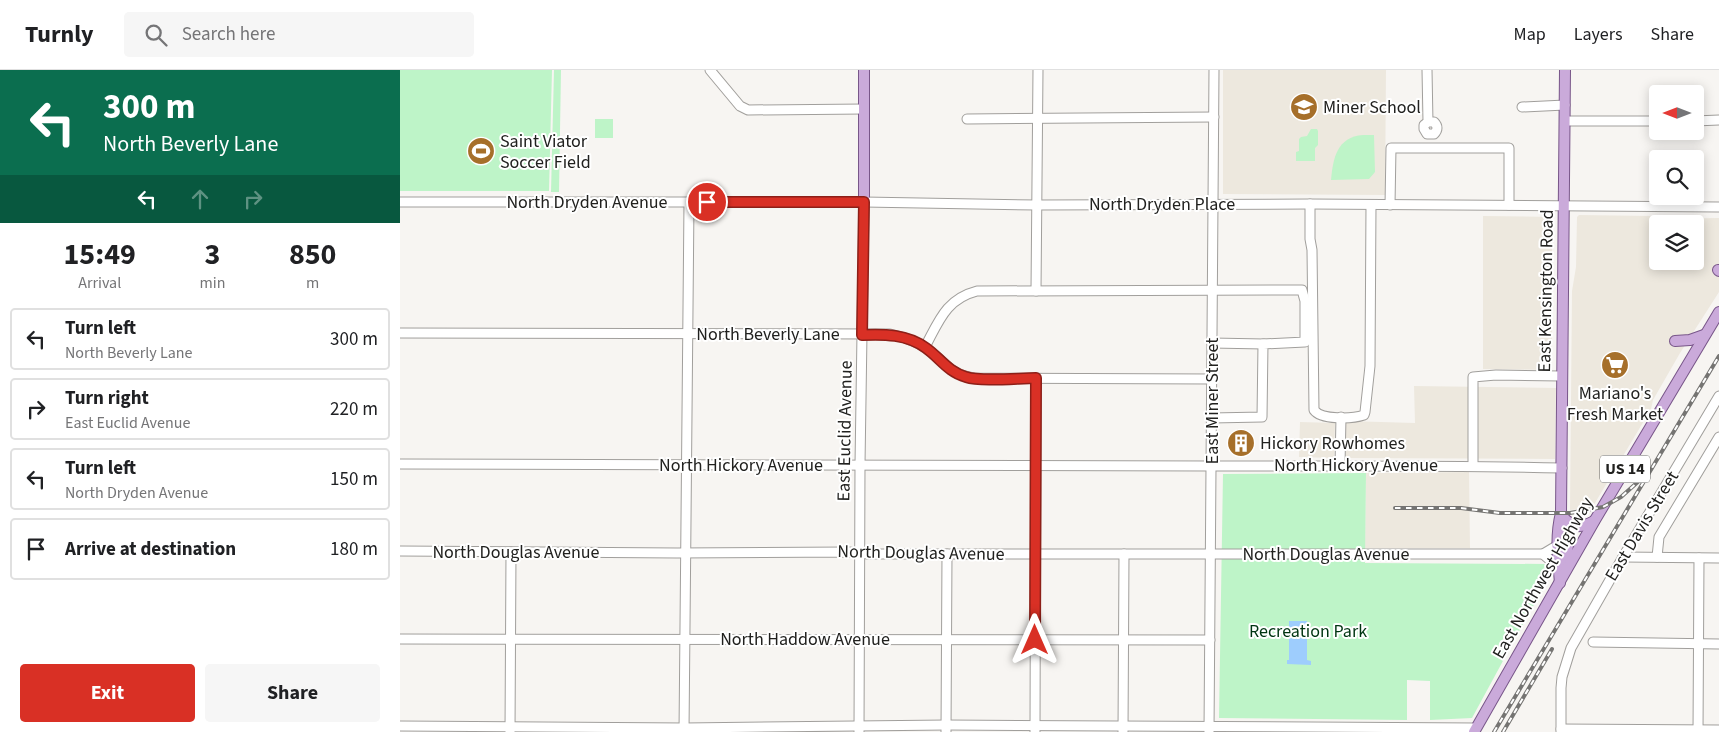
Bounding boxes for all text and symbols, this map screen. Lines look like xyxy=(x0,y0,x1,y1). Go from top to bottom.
search box xyxy=(124,12,474,57)
text: Turnly xyxy=(25,17,94,52)
icon: search xyxy=(142,21,170,49)
text: Search here xyxy=(182,21,275,48)
text: Map xyxy=(1514,22,1546,47)
text: Layers xyxy=(1574,22,1623,47)
text: Share xyxy=(1651,22,1694,47)
text: 300 m xyxy=(103,82,195,132)
north arrow xyxy=(1649,85,1704,140)
map controls xyxy=(1649,85,1704,270)
icon: left xyxy=(20,90,85,155)
school or university icon: Miner School xyxy=(1289,92,1319,122)
place label: Miner School xyxy=(1323,95,1421,120)
text: North Beverly Lane xyxy=(103,128,278,160)
place label: Saint Viator Soccer Field xyxy=(500,129,591,175)
sports icon: Saint Viator Soccer Field xyxy=(466,136,496,166)
button: search xyxy=(1649,150,1704,205)
pin xyxy=(686,181,728,223)
icon: left xyxy=(133,185,161,213)
icon: ahead xyxy=(186,185,214,213)
icon: right xyxy=(239,185,267,213)
icon: arrive xyxy=(693,188,721,216)
street label: North Dryden Avenue xyxy=(506,190,668,215)
street label: North Dryden Place xyxy=(1089,192,1235,217)
street label: East Kensington Road xyxy=(1532,209,1560,373)
button: layers xyxy=(1649,215,1704,270)
text: 15:49 xyxy=(64,233,136,276)
text: 3 xyxy=(204,233,220,276)
text: 850 xyxy=(289,233,336,276)
text: Arrival xyxy=(78,272,121,294)
text: min xyxy=(199,272,225,294)
text: m xyxy=(306,272,319,294)
text: Turn left xyxy=(65,315,136,342)
street label: North Beverly Lane xyxy=(696,322,840,347)
icon: left xyxy=(22,325,50,353)
text: 300 m xyxy=(330,326,378,353)
street label: East Miner Street xyxy=(1200,338,1225,464)
text: North Beverly Lane xyxy=(65,342,193,364)
supermarket icon: Mariano's Fresh Market xyxy=(1600,350,1630,380)
street label: East Euclid Avenue xyxy=(831,360,859,502)
place label: Mariano's Fresh Market xyxy=(1567,381,1663,427)
text: Turn right xyxy=(65,385,149,412)
icon: right xyxy=(22,395,50,423)
text: 220 m xyxy=(330,396,378,423)
text: East Euclid Avenue xyxy=(65,412,190,434)
building icon: Hickory Rowhomes xyxy=(1226,428,1256,458)
place label: Hickory Rowhomes xyxy=(1260,431,1405,456)
street label: North Hickory Avenue xyxy=(659,453,823,478)
street label: North Hickory Avenue xyxy=(1274,453,1438,478)
text: Turn left xyxy=(65,455,136,482)
road number: US 14 xyxy=(1600,456,1650,482)
icon: left xyxy=(22,465,50,493)
text: 150 m xyxy=(330,466,378,493)
street label: East Davis Street xyxy=(1599,466,1685,586)
text: North Dryden Avenue xyxy=(65,482,208,504)
street label: East Northwest Highway xyxy=(1486,492,1600,663)
icon: arrive xyxy=(22,535,50,563)
text: Arrive at destination xyxy=(65,536,236,563)
text: 180 m xyxy=(330,536,378,563)
street label: North Douglas Avenue xyxy=(837,539,1005,567)
street label: North Douglas Avenue xyxy=(432,540,600,565)
street label: North Douglas Avenue xyxy=(1242,542,1410,567)
position arrow xyxy=(1008,613,1060,665)
park label: Recreation Park xyxy=(1249,619,1367,644)
street label: North Haddow Avenue xyxy=(720,627,890,652)
button: Exit xyxy=(20,664,195,722)
button: Share xyxy=(205,664,380,722)

